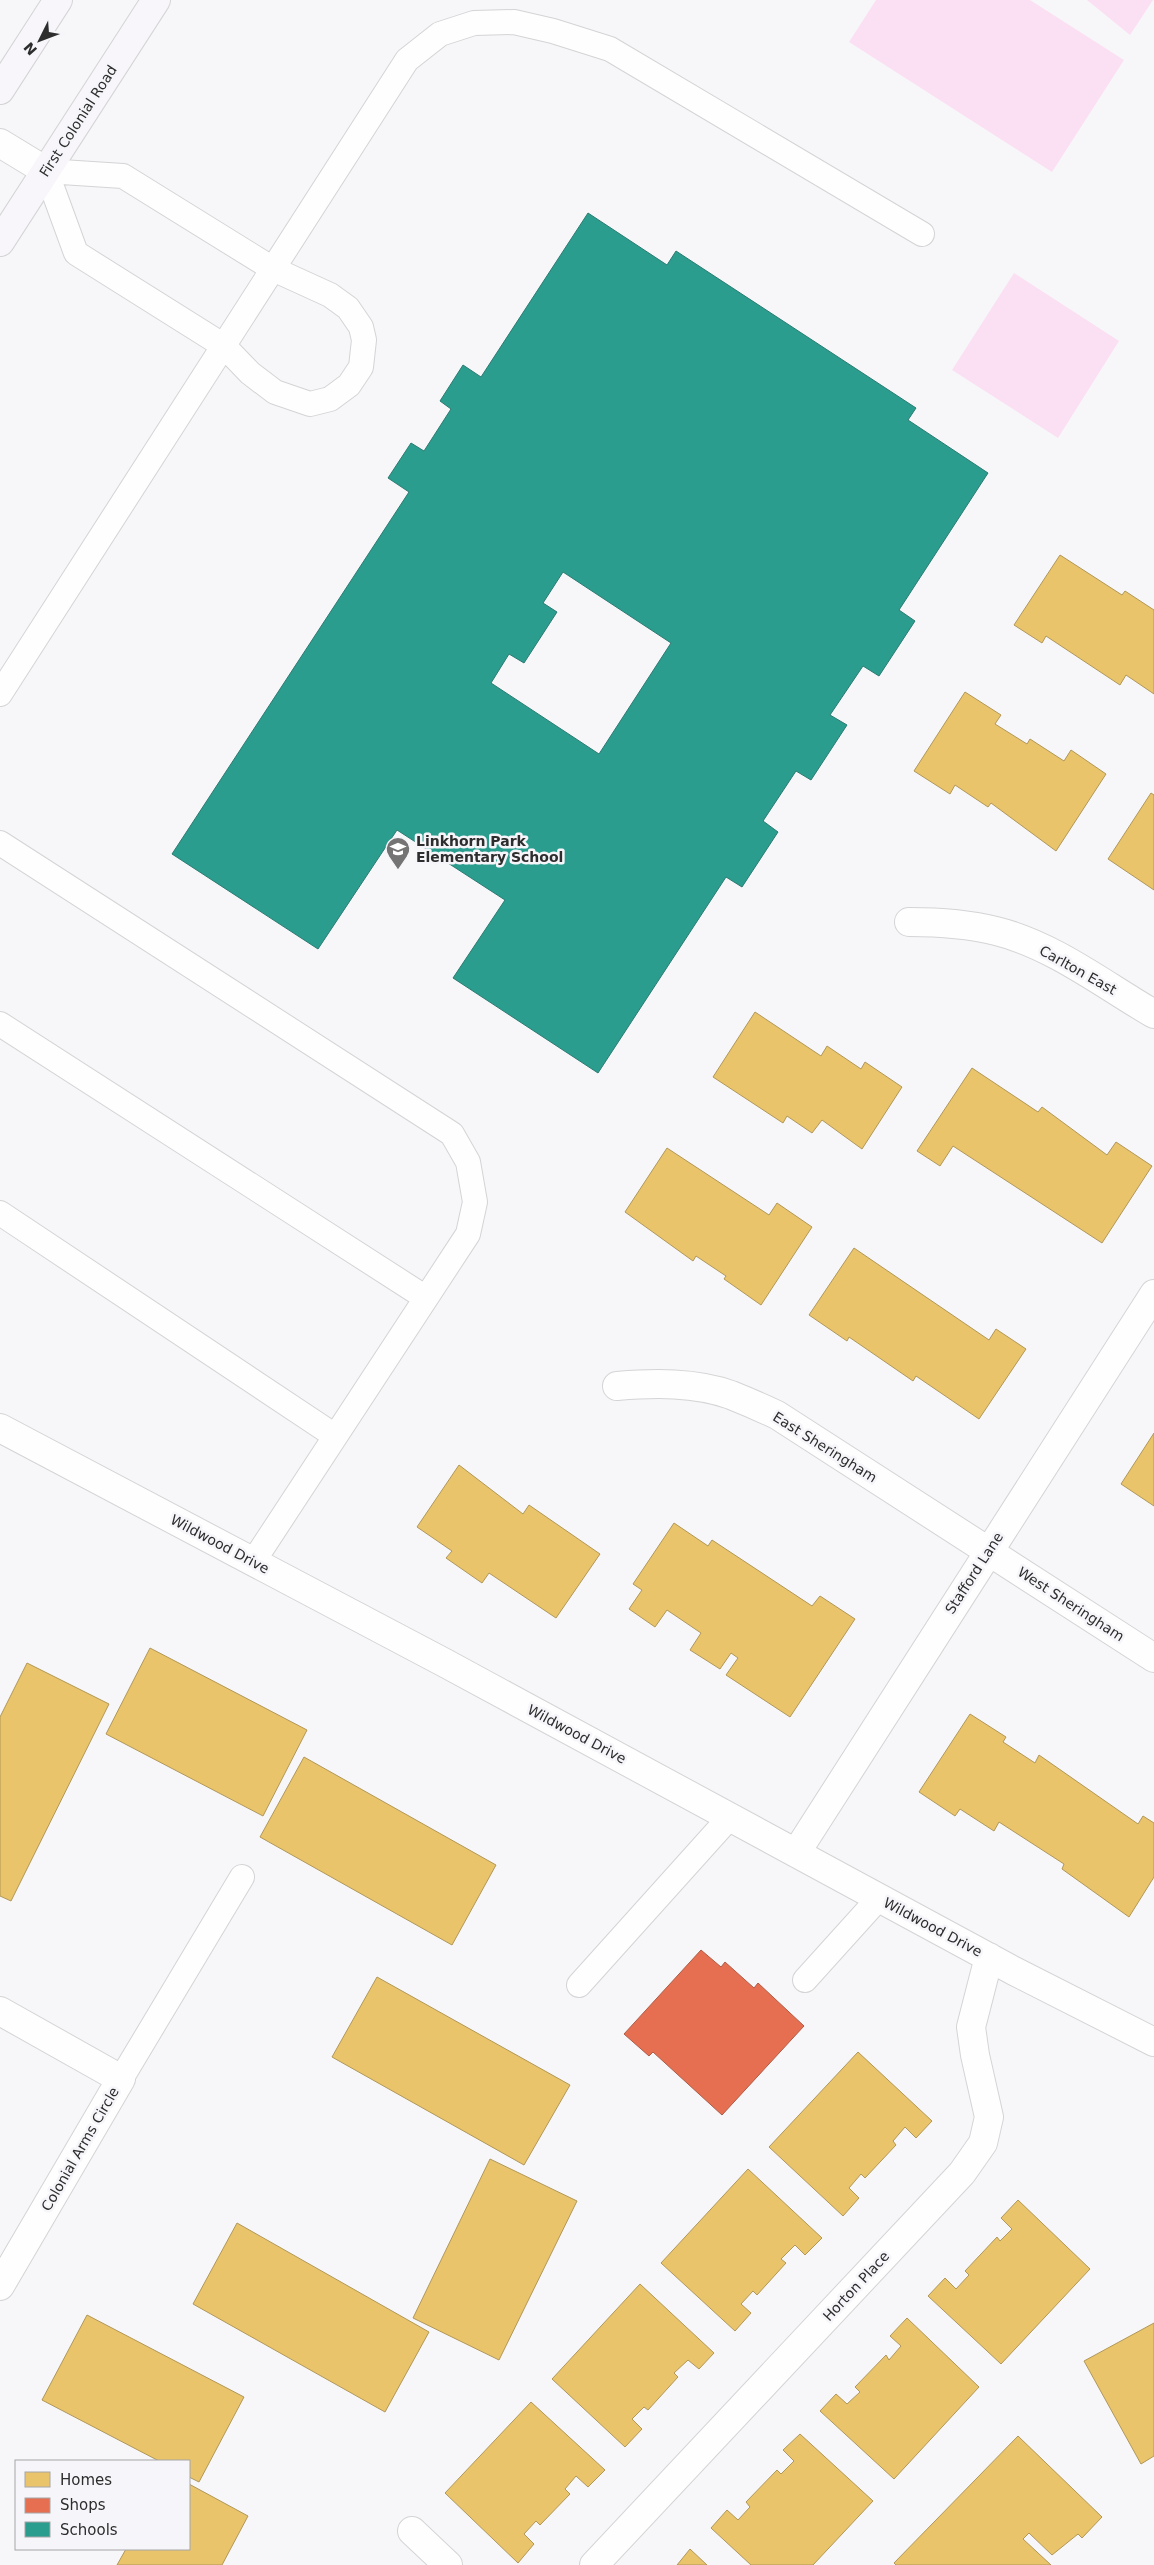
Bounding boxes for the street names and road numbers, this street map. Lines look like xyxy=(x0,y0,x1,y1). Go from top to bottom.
street label: First Colonial Road xyxy=(36,62,120,180)
street label: Carlton East xyxy=(1037,942,1120,998)
street label: East Sheringham xyxy=(770,1409,880,1485)
street label: Wildwood Drive xyxy=(168,1511,272,1577)
street label: Stafford Lane xyxy=(942,1529,1006,1617)
street label: West Sheringham xyxy=(1015,1564,1127,1644)
street label: Wildwood Drive xyxy=(525,1701,629,1767)
street label: Wildwood Drive xyxy=(881,1894,985,1960)
street label: Colonial Arms Circle xyxy=(38,2084,122,2214)
street label: Horton Place xyxy=(820,2248,892,2324)

